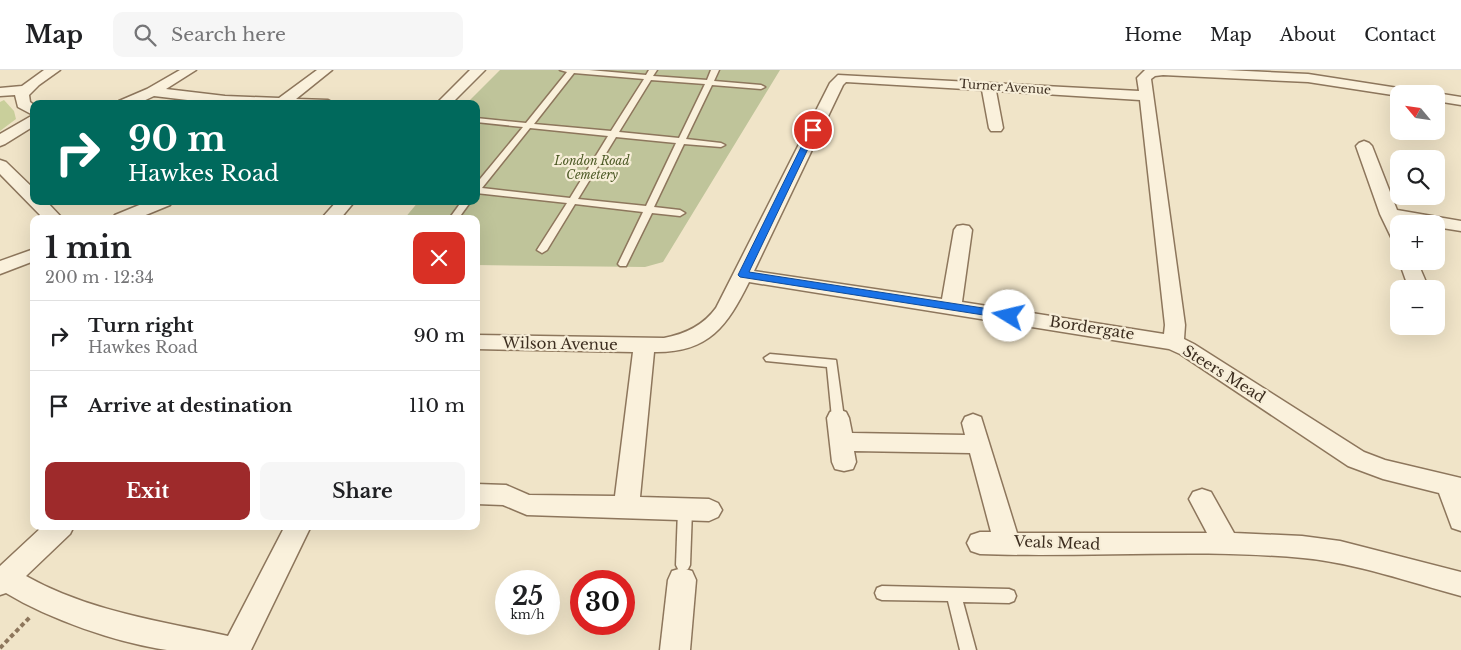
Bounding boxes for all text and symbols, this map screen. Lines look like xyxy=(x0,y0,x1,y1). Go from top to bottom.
search box xyxy=(113,12,463,57)
text: Map xyxy=(25,20,83,49)
icon: search xyxy=(131,21,159,49)
text: Search here xyxy=(171,23,286,46)
text: Home xyxy=(1124,24,1182,46)
text: Map xyxy=(1210,24,1252,46)
text: About xyxy=(1280,24,1336,46)
text: Contact xyxy=(1364,24,1436,46)
street label: Turner Avenue xyxy=(959,76,1052,97)
north arrow xyxy=(1390,85,1445,140)
map controls xyxy=(1390,85,1445,335)
pin xyxy=(792,109,834,151)
icon: arrive xyxy=(799,116,827,144)
text: 90 m xyxy=(128,117,226,160)
icon: right xyxy=(45,120,110,185)
button: search xyxy=(1390,150,1445,205)
park label: London Road Cemetery xyxy=(553,153,630,182)
text: Hawkes Road xyxy=(128,160,279,187)
button: + xyxy=(1390,215,1445,270)
text: 1 min xyxy=(45,229,132,266)
button: close xyxy=(413,232,465,284)
text: 200 m · 12:34 xyxy=(45,267,154,287)
button: − xyxy=(1390,280,1445,335)
position arrow xyxy=(982,289,1034,341)
street label: Bordergate xyxy=(1048,311,1136,344)
text: Turn right xyxy=(88,314,194,337)
icon: right xyxy=(45,322,73,350)
text: 90 m xyxy=(413,324,465,347)
street label: Wilson Avenue xyxy=(501,333,618,354)
text: Hawkes Road xyxy=(88,337,198,357)
street label: Steers Mead xyxy=(1179,341,1269,406)
icon: arrive xyxy=(45,392,73,420)
text: Arrive at destination xyxy=(88,394,292,417)
text: 110 m xyxy=(409,394,465,417)
button: Exit xyxy=(45,462,250,520)
button: Share xyxy=(260,462,465,520)
street label: Veals Mead xyxy=(1013,531,1101,554)
speed limit sign: 30 xyxy=(570,570,635,635)
text: 25 xyxy=(512,581,543,612)
text: km/h xyxy=(510,607,545,622)

